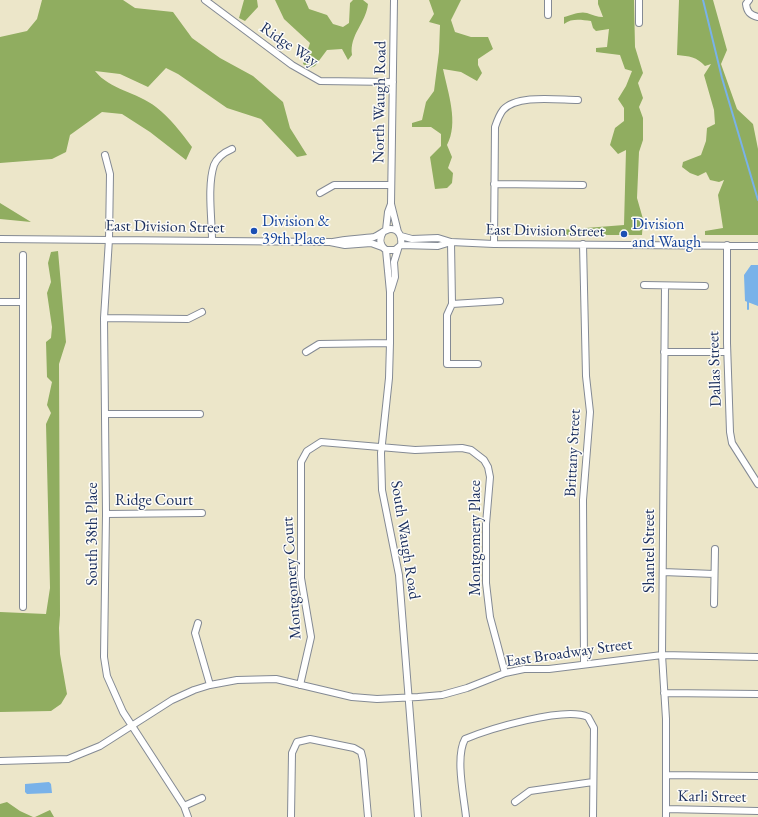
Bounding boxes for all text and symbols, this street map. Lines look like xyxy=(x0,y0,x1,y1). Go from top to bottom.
street label: Ridge Way xyxy=(256,19,322,71)
street label: North Waugh Road xyxy=(369,41,391,163)
place label: Division & 39th Place xyxy=(262,212,330,250)
place label: Division and Waugh xyxy=(632,215,701,253)
street label: East Division Street xyxy=(105,216,225,238)
street label: East Division Street xyxy=(485,220,605,242)
marker: Division & 39th Place xyxy=(249,226,259,236)
marker: Division and Waugh xyxy=(619,229,629,239)
street label: Dallas Street xyxy=(704,331,726,407)
street label: Brittany Street xyxy=(561,408,585,498)
street label: South Waugh Road xyxy=(386,479,424,601)
street label: Montgomery Place xyxy=(466,480,486,596)
street label: South 38th Place xyxy=(83,482,103,586)
street label: Ridge Court xyxy=(115,491,193,511)
street label: Shantel Street xyxy=(640,509,660,593)
street label: Montgomery Court xyxy=(278,516,306,640)
street label: East Broadway Street xyxy=(505,635,633,671)
street label: Karli Street xyxy=(677,787,747,807)

